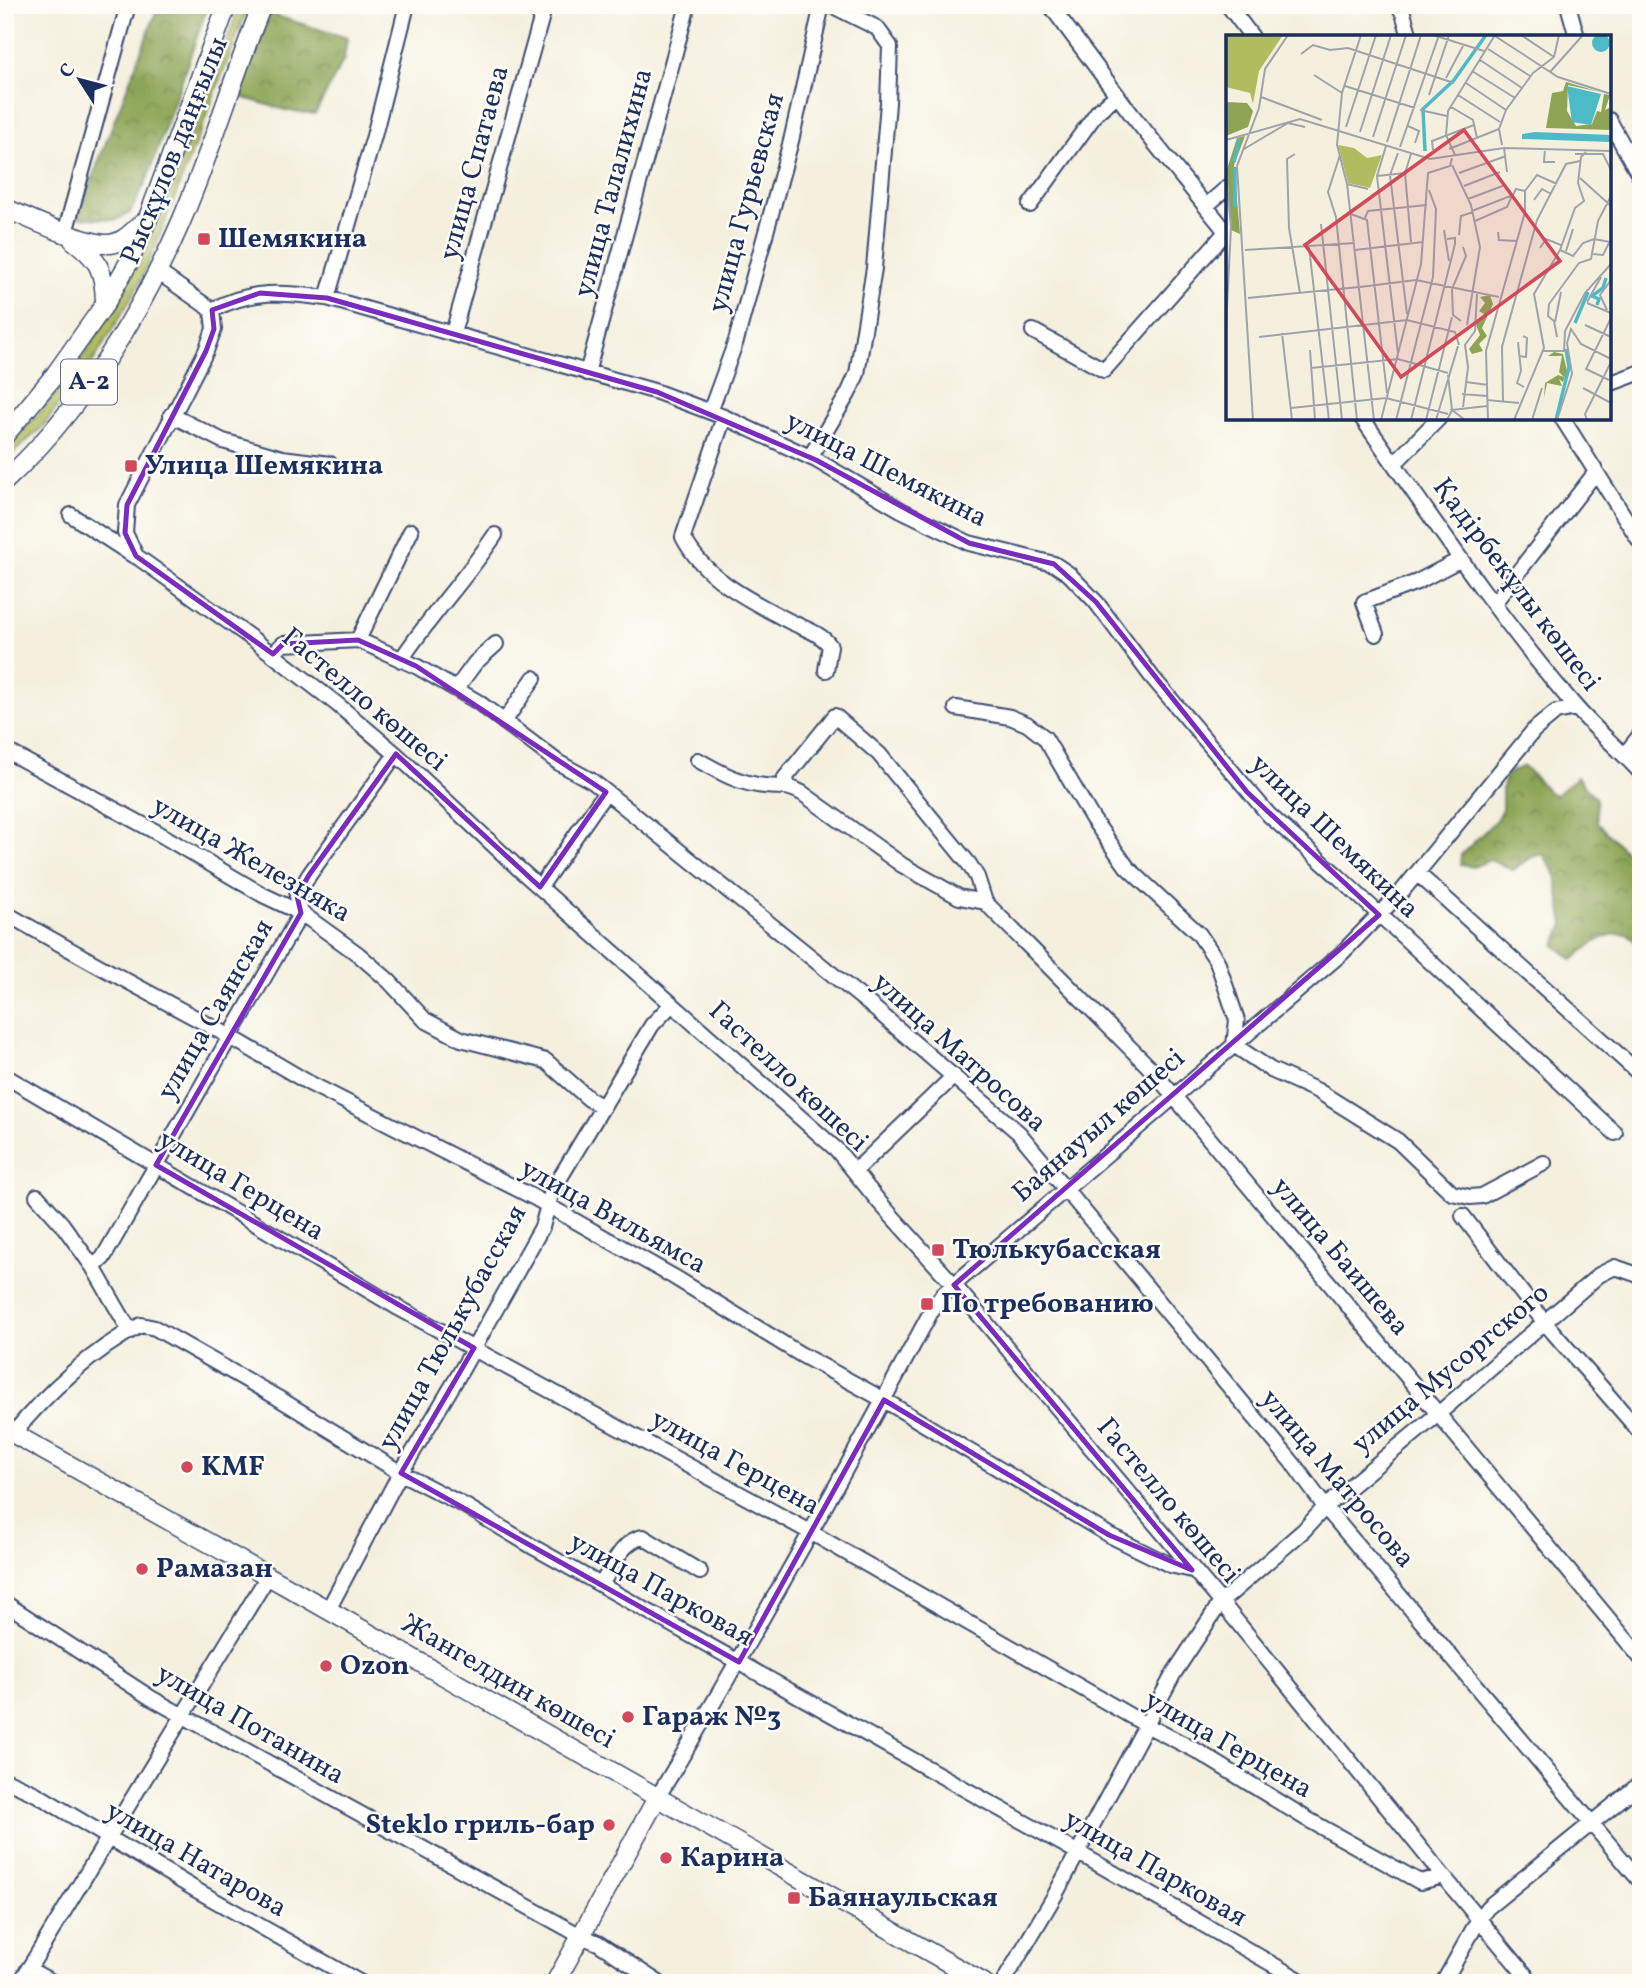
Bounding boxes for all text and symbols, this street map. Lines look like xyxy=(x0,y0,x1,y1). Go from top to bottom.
street label: Рысқұлов даңғылы xyxy=(112,31,238,271)
inset map xyxy=(1226,35,1611,420)
north arrow xyxy=(46,46,116,116)
text: С xyxy=(54,59,82,84)
street label: улица Спатаева xyxy=(430,61,520,265)
street label: улица Талалихина xyxy=(565,64,663,302)
street label: улица Гурьевская xyxy=(699,89,795,317)
place label: Шемякина xyxy=(218,220,367,259)
marker: Шемякина xyxy=(196,231,212,247)
road number: A-2 xyxy=(61,360,117,404)
street label: улица Шемякина xyxy=(778,402,994,538)
place label: Улица Шемякина xyxy=(145,447,383,486)
marker: Улица Шемякина xyxy=(123,458,139,474)
street label: Қадірбекұлы көшесі xyxy=(1423,470,1609,700)
street label: Гастелло көшесі xyxy=(273,619,455,781)
street label: улица Шемякина xyxy=(1241,746,1427,928)
street label: улица Железняка xyxy=(144,787,358,933)
street label: улица Саянская xyxy=(148,912,284,1108)
street label: улица Матросова xyxy=(863,964,1055,1142)
street label: Гастелло көшесі xyxy=(699,993,877,1161)
street label: Баянауыл көшесі xyxy=(1004,1040,1194,1212)
street label: улица Герцена xyxy=(150,1121,332,1251)
street label: улица Вильямса xyxy=(513,1150,713,1284)
street label: улица Баишева xyxy=(1262,1169,1418,1345)
street label: улица Тюлькубасская xyxy=(369,1198,537,1458)
place label: Тюлькубасская xyxy=(952,1231,1161,1270)
marker: Тюлькубасская xyxy=(930,1242,946,1258)
street label: улица Мусоргского xyxy=(1344,1275,1558,1463)
place label: По требованию xyxy=(941,1285,1154,1324)
marker: По требованию xyxy=(919,1296,935,1312)
street label: улица Матросова xyxy=(1250,1381,1424,1577)
street label: улица Герцена xyxy=(643,1400,827,1526)
street label: Гастелло көшесі xyxy=(1087,1410,1249,1592)
place label: KMF xyxy=(201,1448,265,1487)
marker: KMF xyxy=(179,1459,195,1475)
street label: улица Парковая xyxy=(562,1523,760,1657)
place label: Рамазан xyxy=(156,1550,273,1589)
marker: Рамазан xyxy=(134,1561,150,1577)
street label: Жангелдин көшесі xyxy=(394,1605,622,1759)
place label: Ozon xyxy=(340,1647,410,1686)
street label: улица Потанина xyxy=(148,1655,352,1795)
marker: Ozon xyxy=(318,1658,334,1674)
street label: улица Герцена xyxy=(1137,1681,1319,1809)
place label: Гараж №3 xyxy=(642,1698,781,1737)
marker: Гараж №3 xyxy=(620,1709,636,1725)
street label: улица Натарова xyxy=(98,1792,294,1928)
street label: улица Парковая xyxy=(1056,1801,1254,1937)
place label: Steklo гриль-бар xyxy=(365,1806,595,1845)
marker: Steklo гриль-бар xyxy=(601,1817,617,1833)
place label: Карина xyxy=(680,1839,784,1878)
marker: Карина xyxy=(658,1850,674,1866)
place label: Баянаульская xyxy=(808,1879,998,1918)
marker: Баянаульская xyxy=(786,1890,802,1906)

